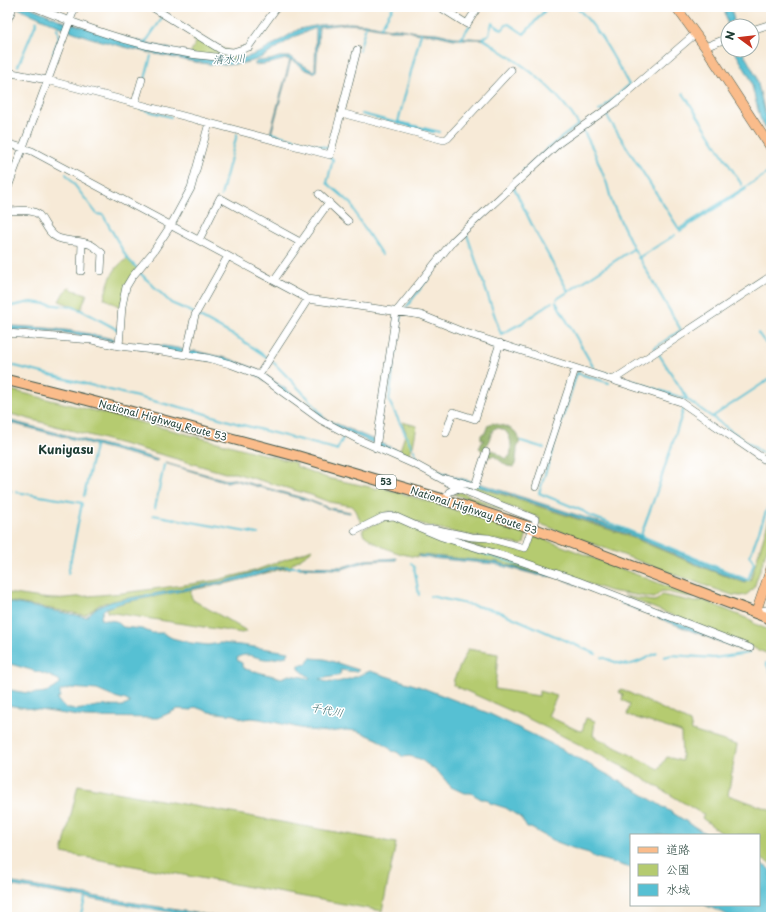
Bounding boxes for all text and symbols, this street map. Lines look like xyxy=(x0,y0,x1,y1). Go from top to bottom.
north arrow xyxy=(720,18,760,58)
text: N xyxy=(721,29,739,42)
water label: 清水川 xyxy=(212,49,246,68)
street label: National Highway Route 53 xyxy=(97,395,229,445)
district label: Kuniyasu xyxy=(38,440,94,458)
road number: 53 xyxy=(376,475,396,489)
street label: National Highway Route 53 xyxy=(408,482,540,538)
water label: 千代川 xyxy=(309,698,345,721)
legend xyxy=(630,834,760,906)
text: 道路 xyxy=(666,840,690,858)
text: 公園 xyxy=(666,860,690,878)
text: 水域 xyxy=(666,880,690,898)

